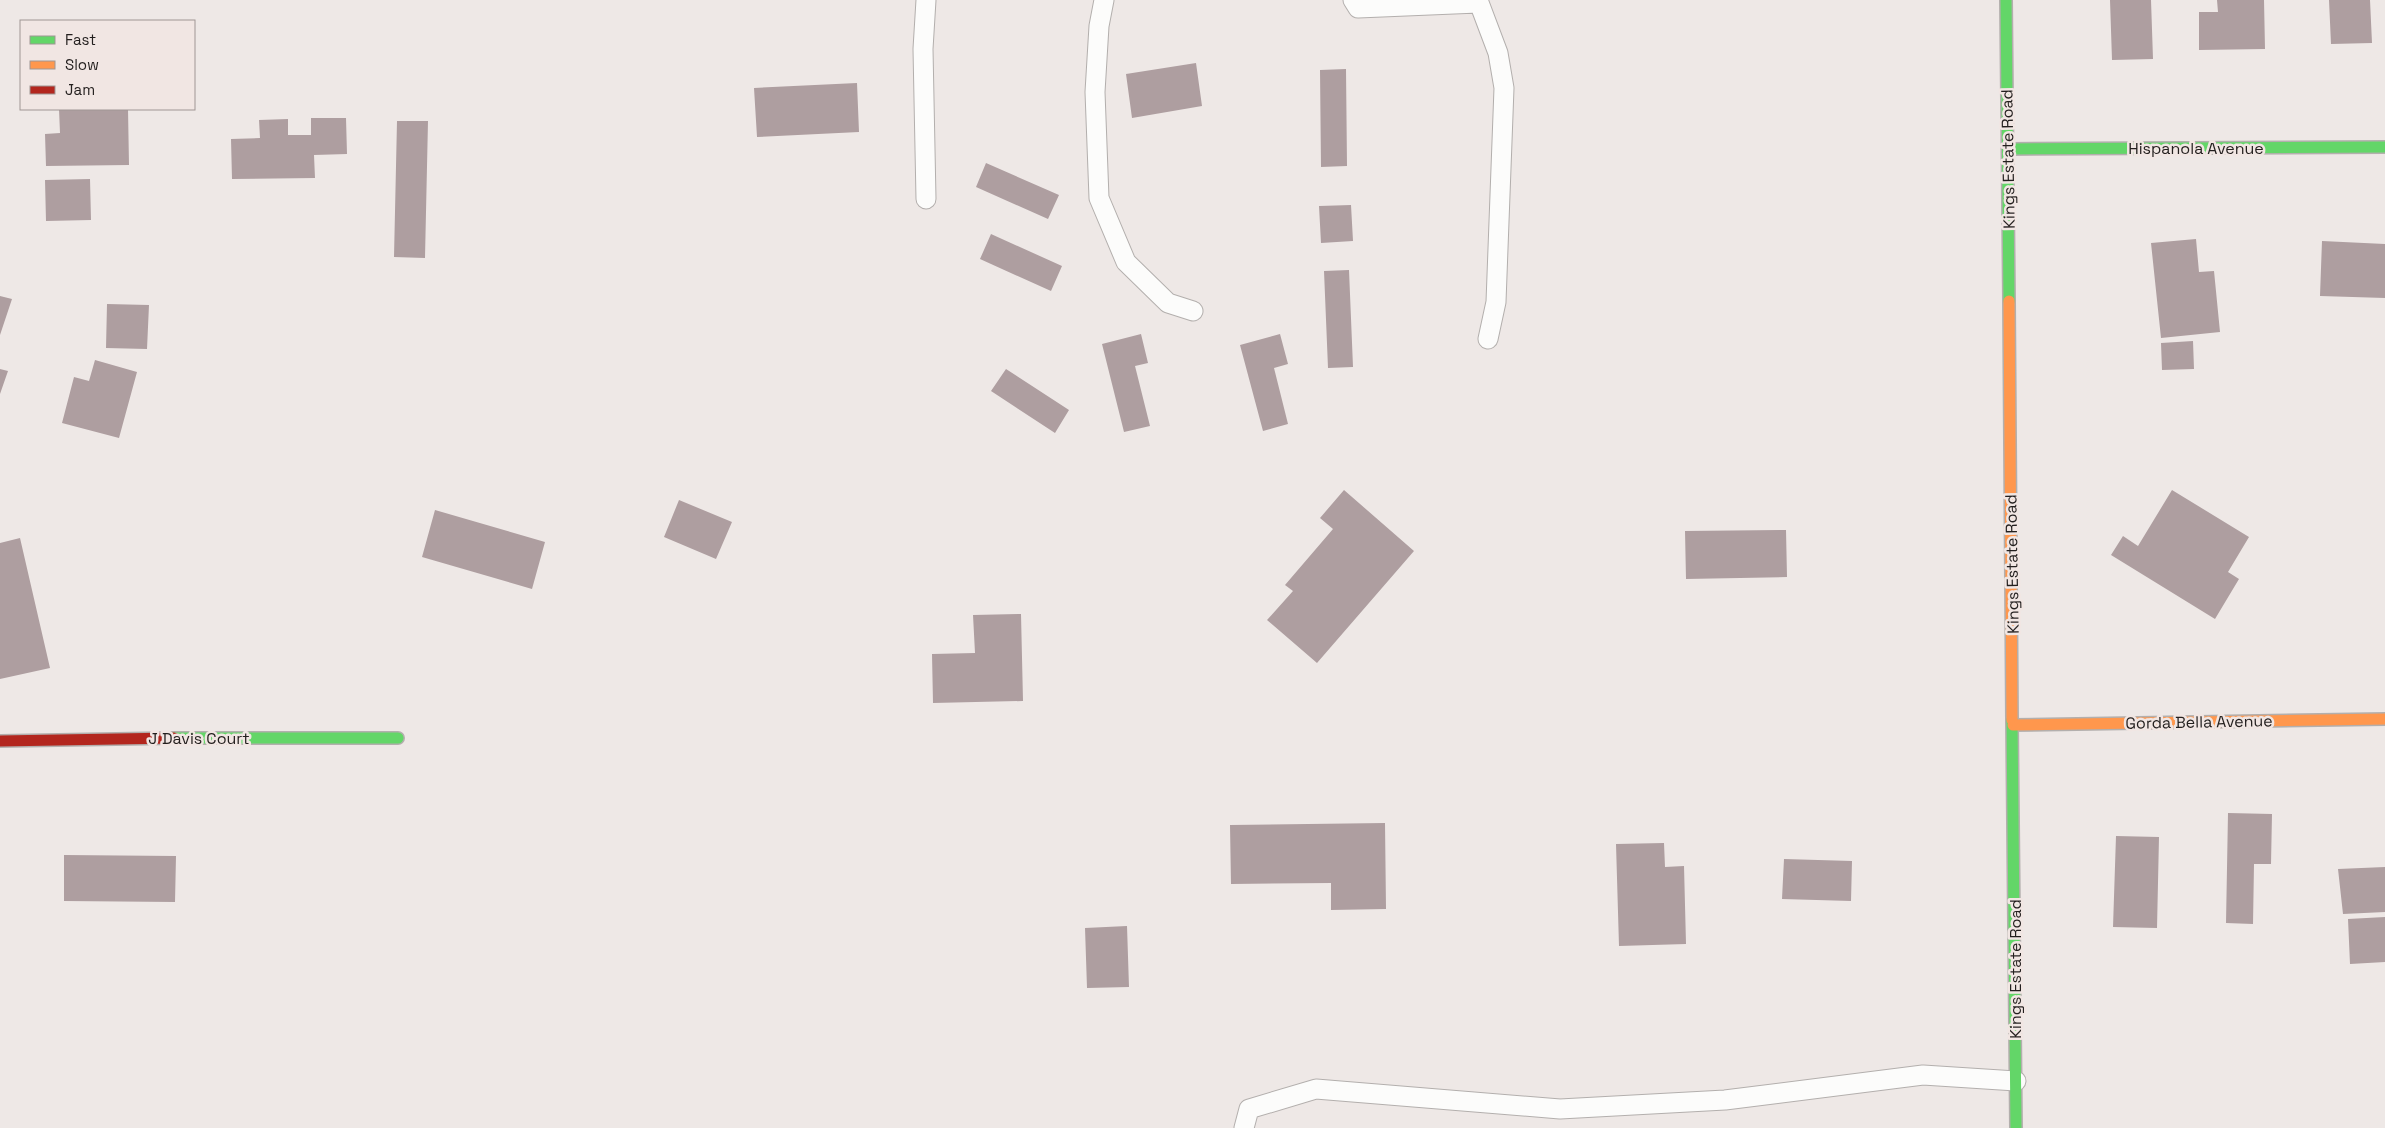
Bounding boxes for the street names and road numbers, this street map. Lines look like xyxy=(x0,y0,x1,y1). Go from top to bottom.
street label: Kings Estate Road xyxy=(1996,89,2020,229)
street label: Hispanola Avenue xyxy=(2128,138,2264,159)
street label: Kings Estate Road xyxy=(2000,494,2024,634)
street label: Gorda Bella Avenue xyxy=(2125,710,2273,734)
street label: J Davis Court xyxy=(148,728,250,749)
street label: Kings Estate Road xyxy=(2005,899,2026,1039)

